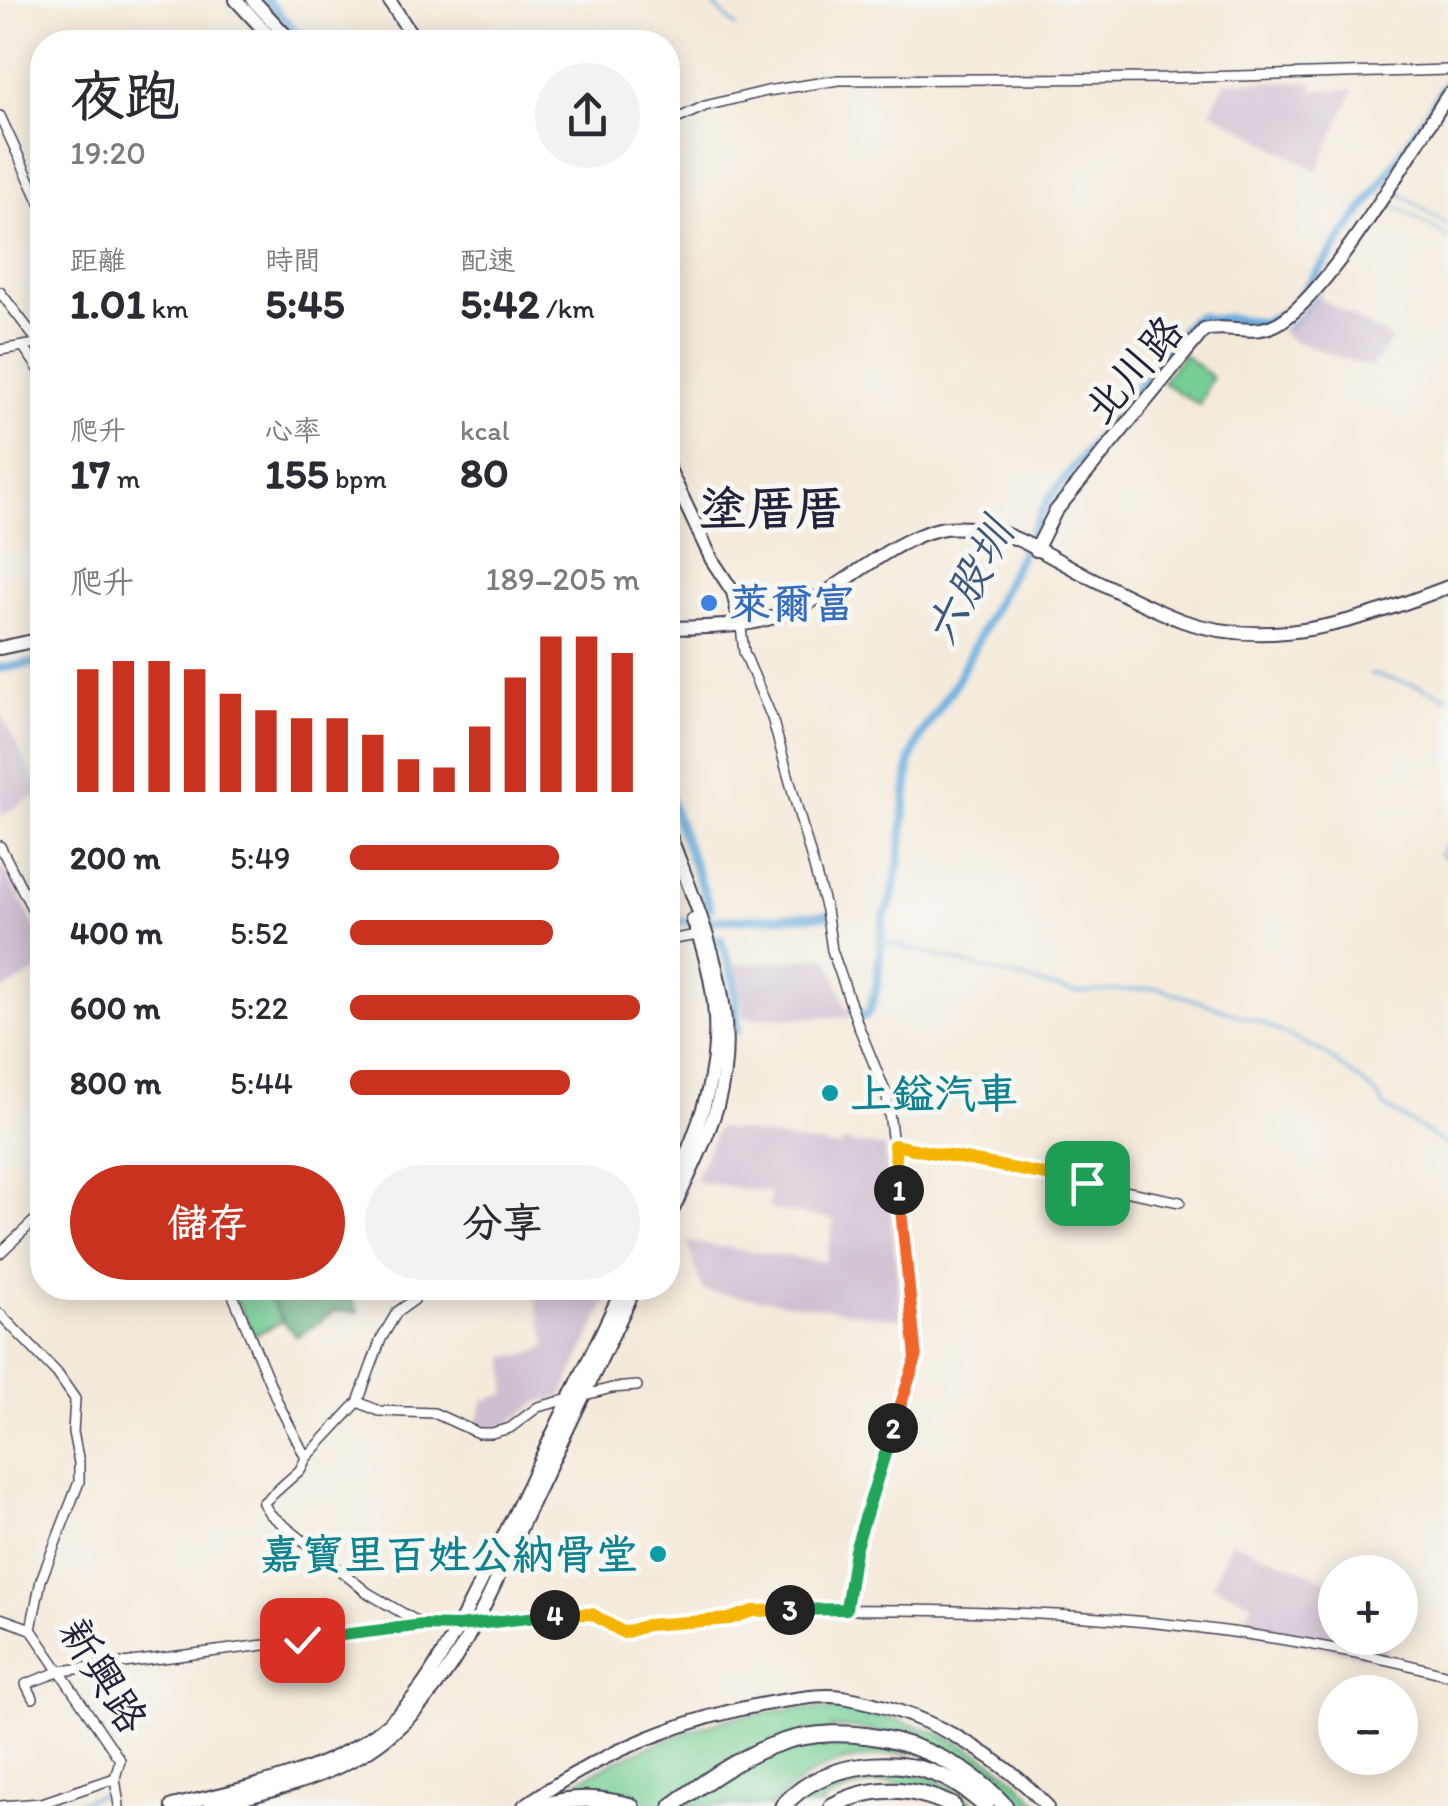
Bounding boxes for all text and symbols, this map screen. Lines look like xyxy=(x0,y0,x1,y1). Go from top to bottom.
text: 夜跑 xyxy=(70,63,180,129)
button: share xyxy=(535,63,640,168)
text: 19:20 xyxy=(70,134,146,172)
text: 距離 xyxy=(70,243,126,277)
text: 時間 xyxy=(265,243,321,277)
text: 配速 xyxy=(460,243,516,277)
text: 1.01 xyxy=(70,278,145,329)
text: 5:45 xyxy=(265,278,345,329)
text: 5:42 xyxy=(460,278,540,329)
text: km xyxy=(145,291,189,325)
text: /km xyxy=(540,291,595,325)
street label: 北川路 xyxy=(1073,305,1194,434)
text: 爬升 xyxy=(70,413,126,447)
text: 心率 xyxy=(265,413,321,447)
text: kcal xyxy=(460,413,510,447)
text: 80 xyxy=(460,447,509,498)
text: 17 xyxy=(70,448,110,499)
text: 155 xyxy=(265,448,329,499)
text: m xyxy=(110,461,140,495)
text: bpm xyxy=(329,461,387,495)
district label: 塗厝厝 xyxy=(699,479,843,537)
water label: 六股圳 xyxy=(912,506,1025,654)
text: 189–205 m xyxy=(486,560,640,598)
text: 爬升 xyxy=(70,563,134,601)
place label: 萊爾富 xyxy=(729,578,855,629)
marker: 萊爾富 xyxy=(698,592,720,614)
text: 200 m xyxy=(70,839,160,877)
text: 5:49 xyxy=(230,839,291,877)
text: 400 m xyxy=(70,914,163,952)
text: 5:52 xyxy=(230,914,288,952)
text: 600 m xyxy=(70,989,160,1027)
text: 5:22 xyxy=(230,989,288,1027)
text: 800 m xyxy=(70,1064,161,1102)
text: 5:44 xyxy=(230,1064,293,1102)
place label: 上鎰汽車 xyxy=(850,1068,1018,1119)
marker: 上鎰汽車 xyxy=(819,1082,841,1104)
pin xyxy=(1045,1141,1130,1226)
icon: arrive xyxy=(1060,1156,1115,1211)
button: 儲存 xyxy=(70,1165,345,1280)
button: 分享 xyxy=(365,1165,640,1280)
pin: 1 xyxy=(874,1165,924,1215)
text: 1 xyxy=(893,1173,906,1207)
pin: 2 xyxy=(868,1403,918,1453)
text: 2 xyxy=(886,1411,900,1445)
place label: 嘉寶里百姓公納骨堂 xyxy=(260,1529,638,1580)
marker: 嘉寶里百姓公納骨堂 xyxy=(647,1543,669,1565)
map controls xyxy=(1318,1555,1418,1775)
button: + xyxy=(1318,1555,1418,1655)
pin: 3 xyxy=(765,1585,815,1635)
pin: 4 xyxy=(530,1590,580,1640)
text: 3 xyxy=(782,1593,798,1627)
pin xyxy=(260,1598,345,1683)
text: 4 xyxy=(547,1598,563,1632)
street label: 新興路 xyxy=(49,1608,159,1742)
icon: check xyxy=(275,1613,330,1668)
button: − xyxy=(1318,1675,1418,1775)

